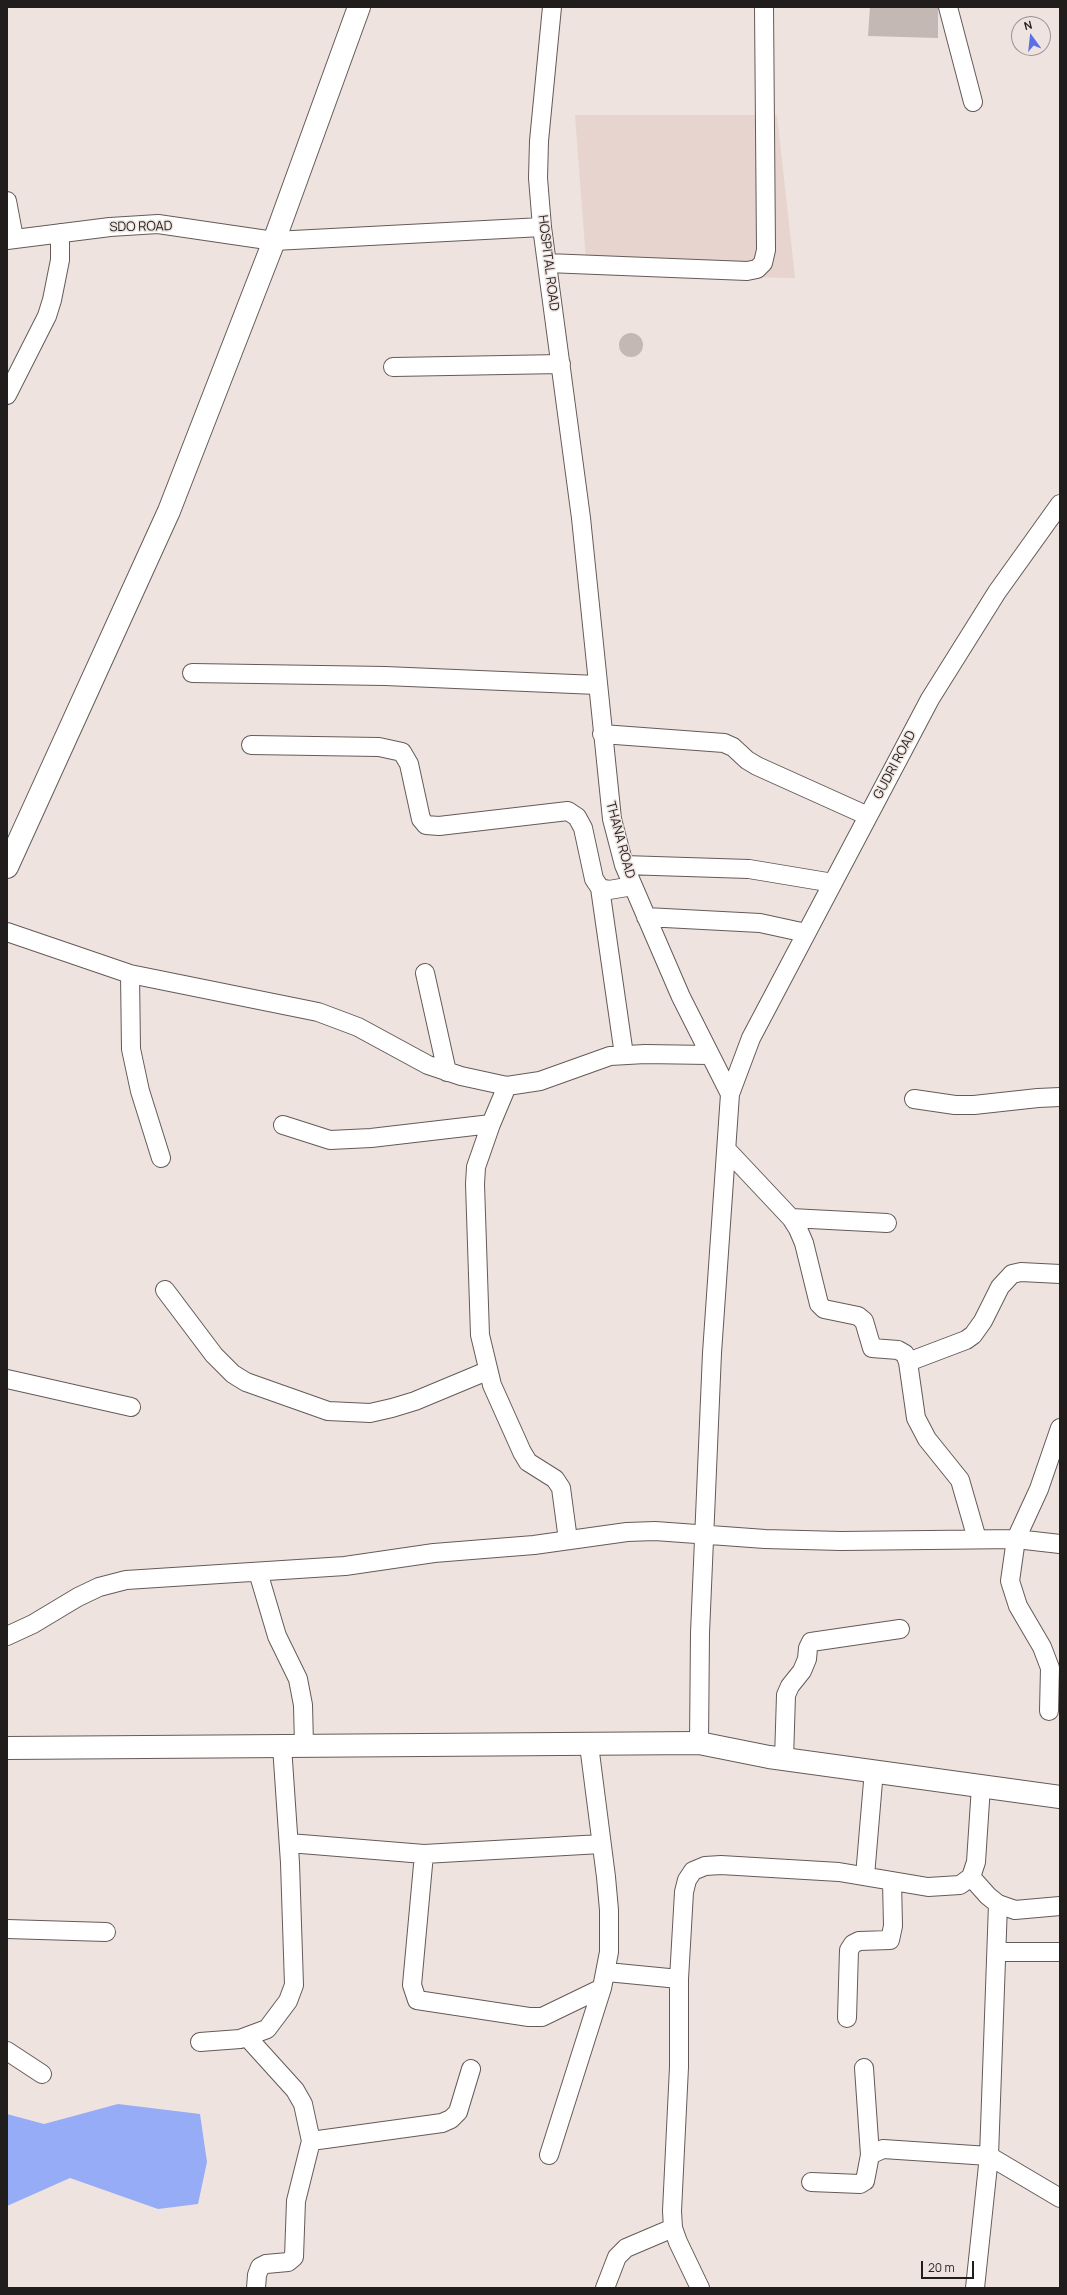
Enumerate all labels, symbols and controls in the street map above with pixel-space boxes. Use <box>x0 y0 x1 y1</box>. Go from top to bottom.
north arrow <box>1011 16 1051 56</box>
text: N <box>1022 17 1034 33</box>
street label: HOSPITAL ROAD <box>534 214 562 312</box>
street label: SDO ROAD <box>109 219 173 235</box>
street label: GUDRI ROAD <box>870 728 920 802</box>
street label: THANA ROAD <box>602 800 638 880</box>
scale bar <box>923 2253 976 2279</box>
text: 20 m <box>928 2259 955 2276</box>

